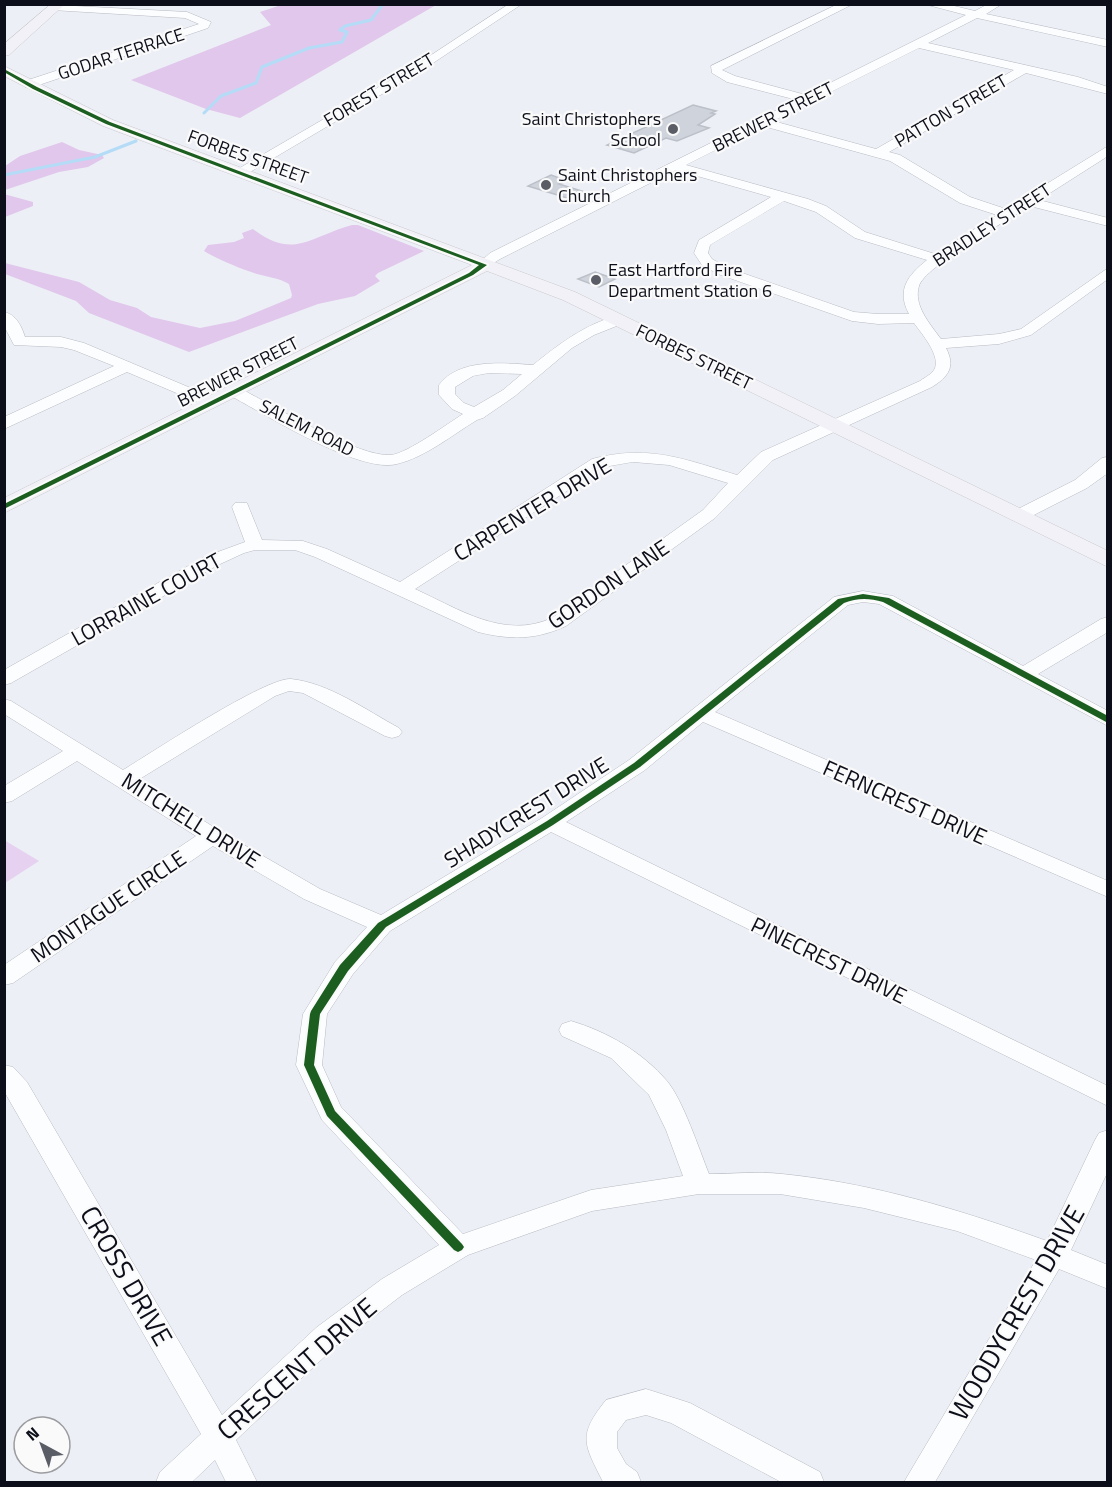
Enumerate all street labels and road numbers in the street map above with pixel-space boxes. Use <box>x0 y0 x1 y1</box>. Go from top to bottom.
street label: GODAR TERRACE <box>54 20 188 87</box>
street label: FOREST STREET <box>318 46 440 133</box>
street label: PATTON STREET <box>889 67 1013 154</box>
street label: BREWER STREET <box>707 74 839 159</box>
street label: FORBES STREET <box>184 122 313 191</box>
street label: BRADLEY STREET <box>927 176 1057 273</box>
street label: FORBES STREET <box>631 317 758 397</box>
street label: BREWER STREET <box>172 329 304 414</box>
street label: SALEM ROAD <box>255 392 359 463</box>
street label: CARPENTER DRIVE <box>447 448 617 570</box>
street label: GORDON LANE <box>540 531 676 637</box>
street label: LORRAINE COURT <box>65 543 228 654</box>
street label: SHADYCREST DRIVE <box>437 748 615 876</box>
street label: FERNCREST DRIVE <box>818 751 992 853</box>
street label: MITCHELL DRIVE <box>115 764 267 876</box>
street label: MONTAGUE CIRCLE <box>23 841 193 971</box>
street label: PINECREST DRIVE <box>745 908 913 1012</box>
street label: WOODYCREST DRIVE <box>937 1197 1094 1427</box>
street label: CROSS DRIVE <box>71 1198 184 1353</box>
street label: CRESCENT DRIVE <box>207 1287 385 1449</box>

